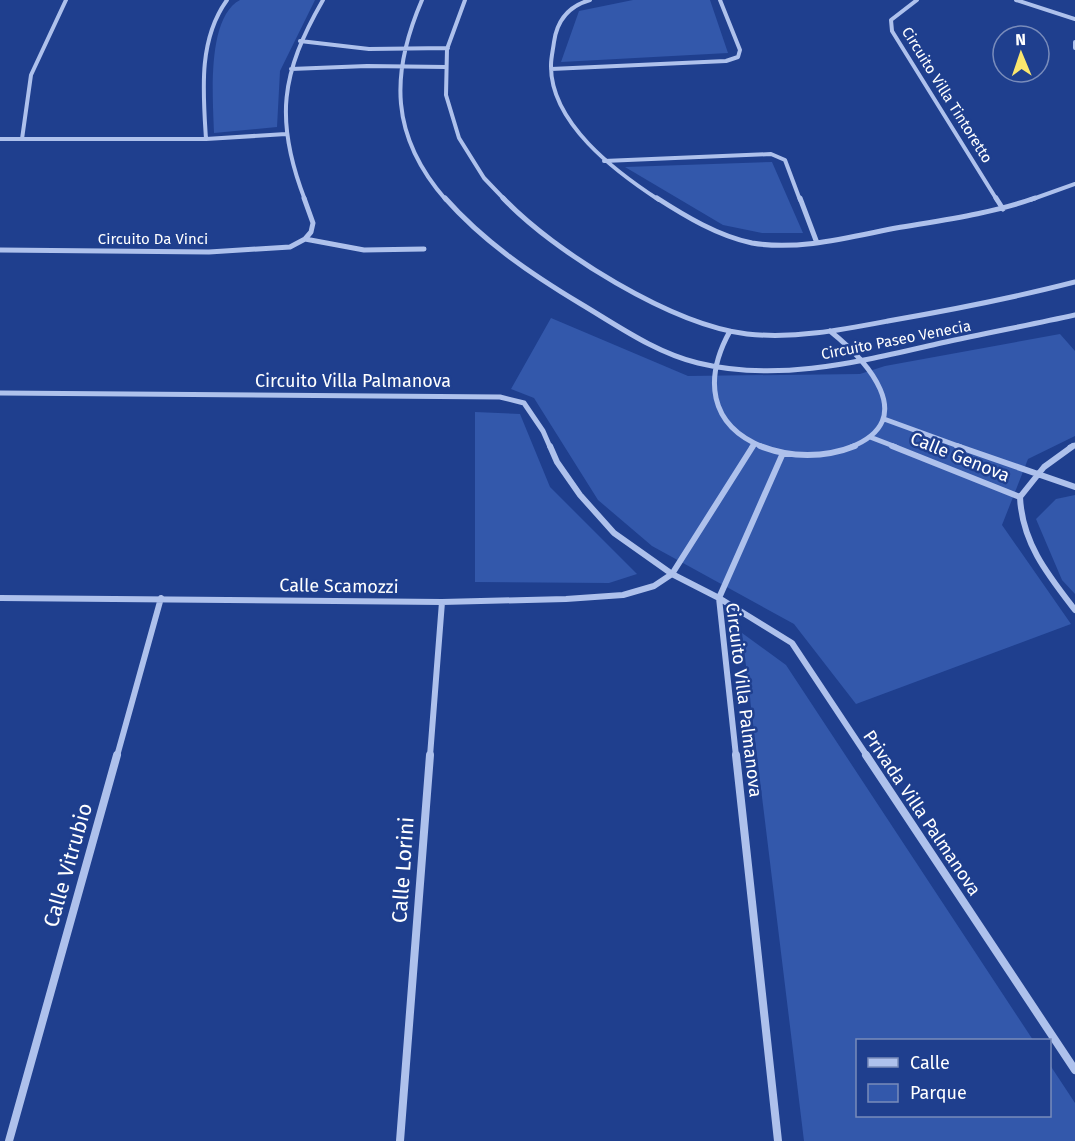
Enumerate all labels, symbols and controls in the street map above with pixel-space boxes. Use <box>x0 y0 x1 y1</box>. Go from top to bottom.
street label: Circuito Villa Tintoretto <box>898 24 996 166</box>
north arrow <box>991 24 1051 84</box>
text: N <box>1015 30 1026 49</box>
street label: Circuito Da Vinci <box>98 230 208 248</box>
street label: Circuito Paseo Venecia <box>820 317 972 363</box>
street label: Circuito Villa Palmanova <box>255 370 451 392</box>
street label: Calle Genova <box>907 427 1013 487</box>
street label: Calle Scamozzi <box>279 574 399 598</box>
street label: Circuito Villa Palmanova <box>721 601 767 799</box>
street label: Privada Villa Palmanova <box>858 726 986 900</box>
street label: Calle Vitrubio <box>38 800 98 930</box>
street label: Calle Lorini <box>386 816 420 924</box>
legend <box>856 1039 1051 1117</box>
text: Calle <box>910 1052 950 1074</box>
text: Parque <box>910 1082 967 1104</box>

